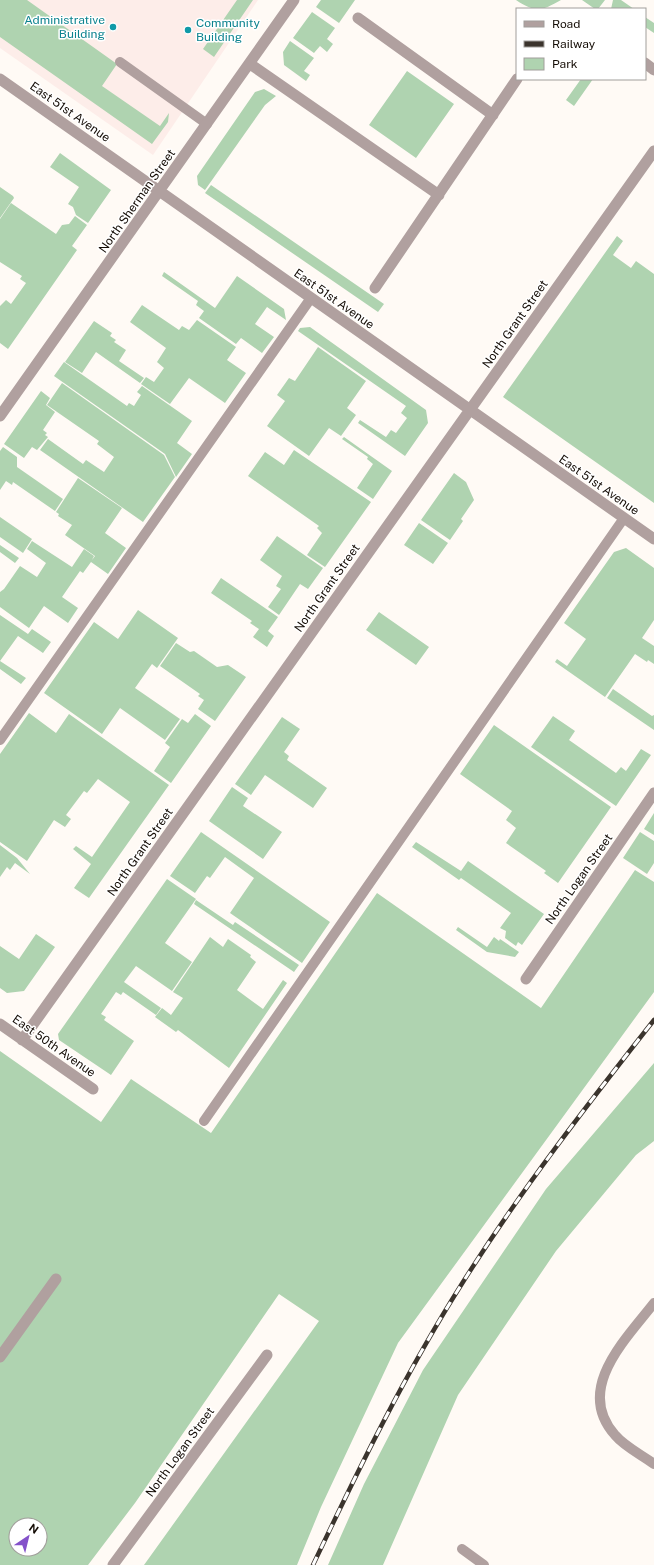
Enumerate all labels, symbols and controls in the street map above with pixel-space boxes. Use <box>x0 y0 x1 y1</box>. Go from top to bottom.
legend <box>516 8 646 80</box>
place label: Administrative Building <box>24 13 105 41</box>
place label: Community Building <box>196 16 260 44</box>
text: Road <box>552 17 580 31</box>
marker: Administrative Building <box>108 22 118 32</box>
marker: Community Building <box>183 25 193 35</box>
text: Railway <box>552 37 596 51</box>
text: Park <box>552 57 578 71</box>
street label: East 51st Avenue <box>27 79 113 145</box>
street label: North Sherman Street <box>96 146 178 255</box>
street label: East 51st Avenue <box>291 266 377 332</box>
street label: North Grant Street <box>479 277 551 371</box>
street label: East 51st Avenue <box>556 452 642 518</box>
street label: North Grant Street <box>291 541 363 635</box>
street label: North Grant Street <box>104 805 176 899</box>
street label: North Logan Street <box>543 831 616 927</box>
street label: East 50th Avenue <box>10 1012 98 1080</box>
street label: North Logan Street <box>143 1404 217 1499</box>
north arrow <box>8 1517 48 1557</box>
text: N <box>27 1521 41 1536</box>

